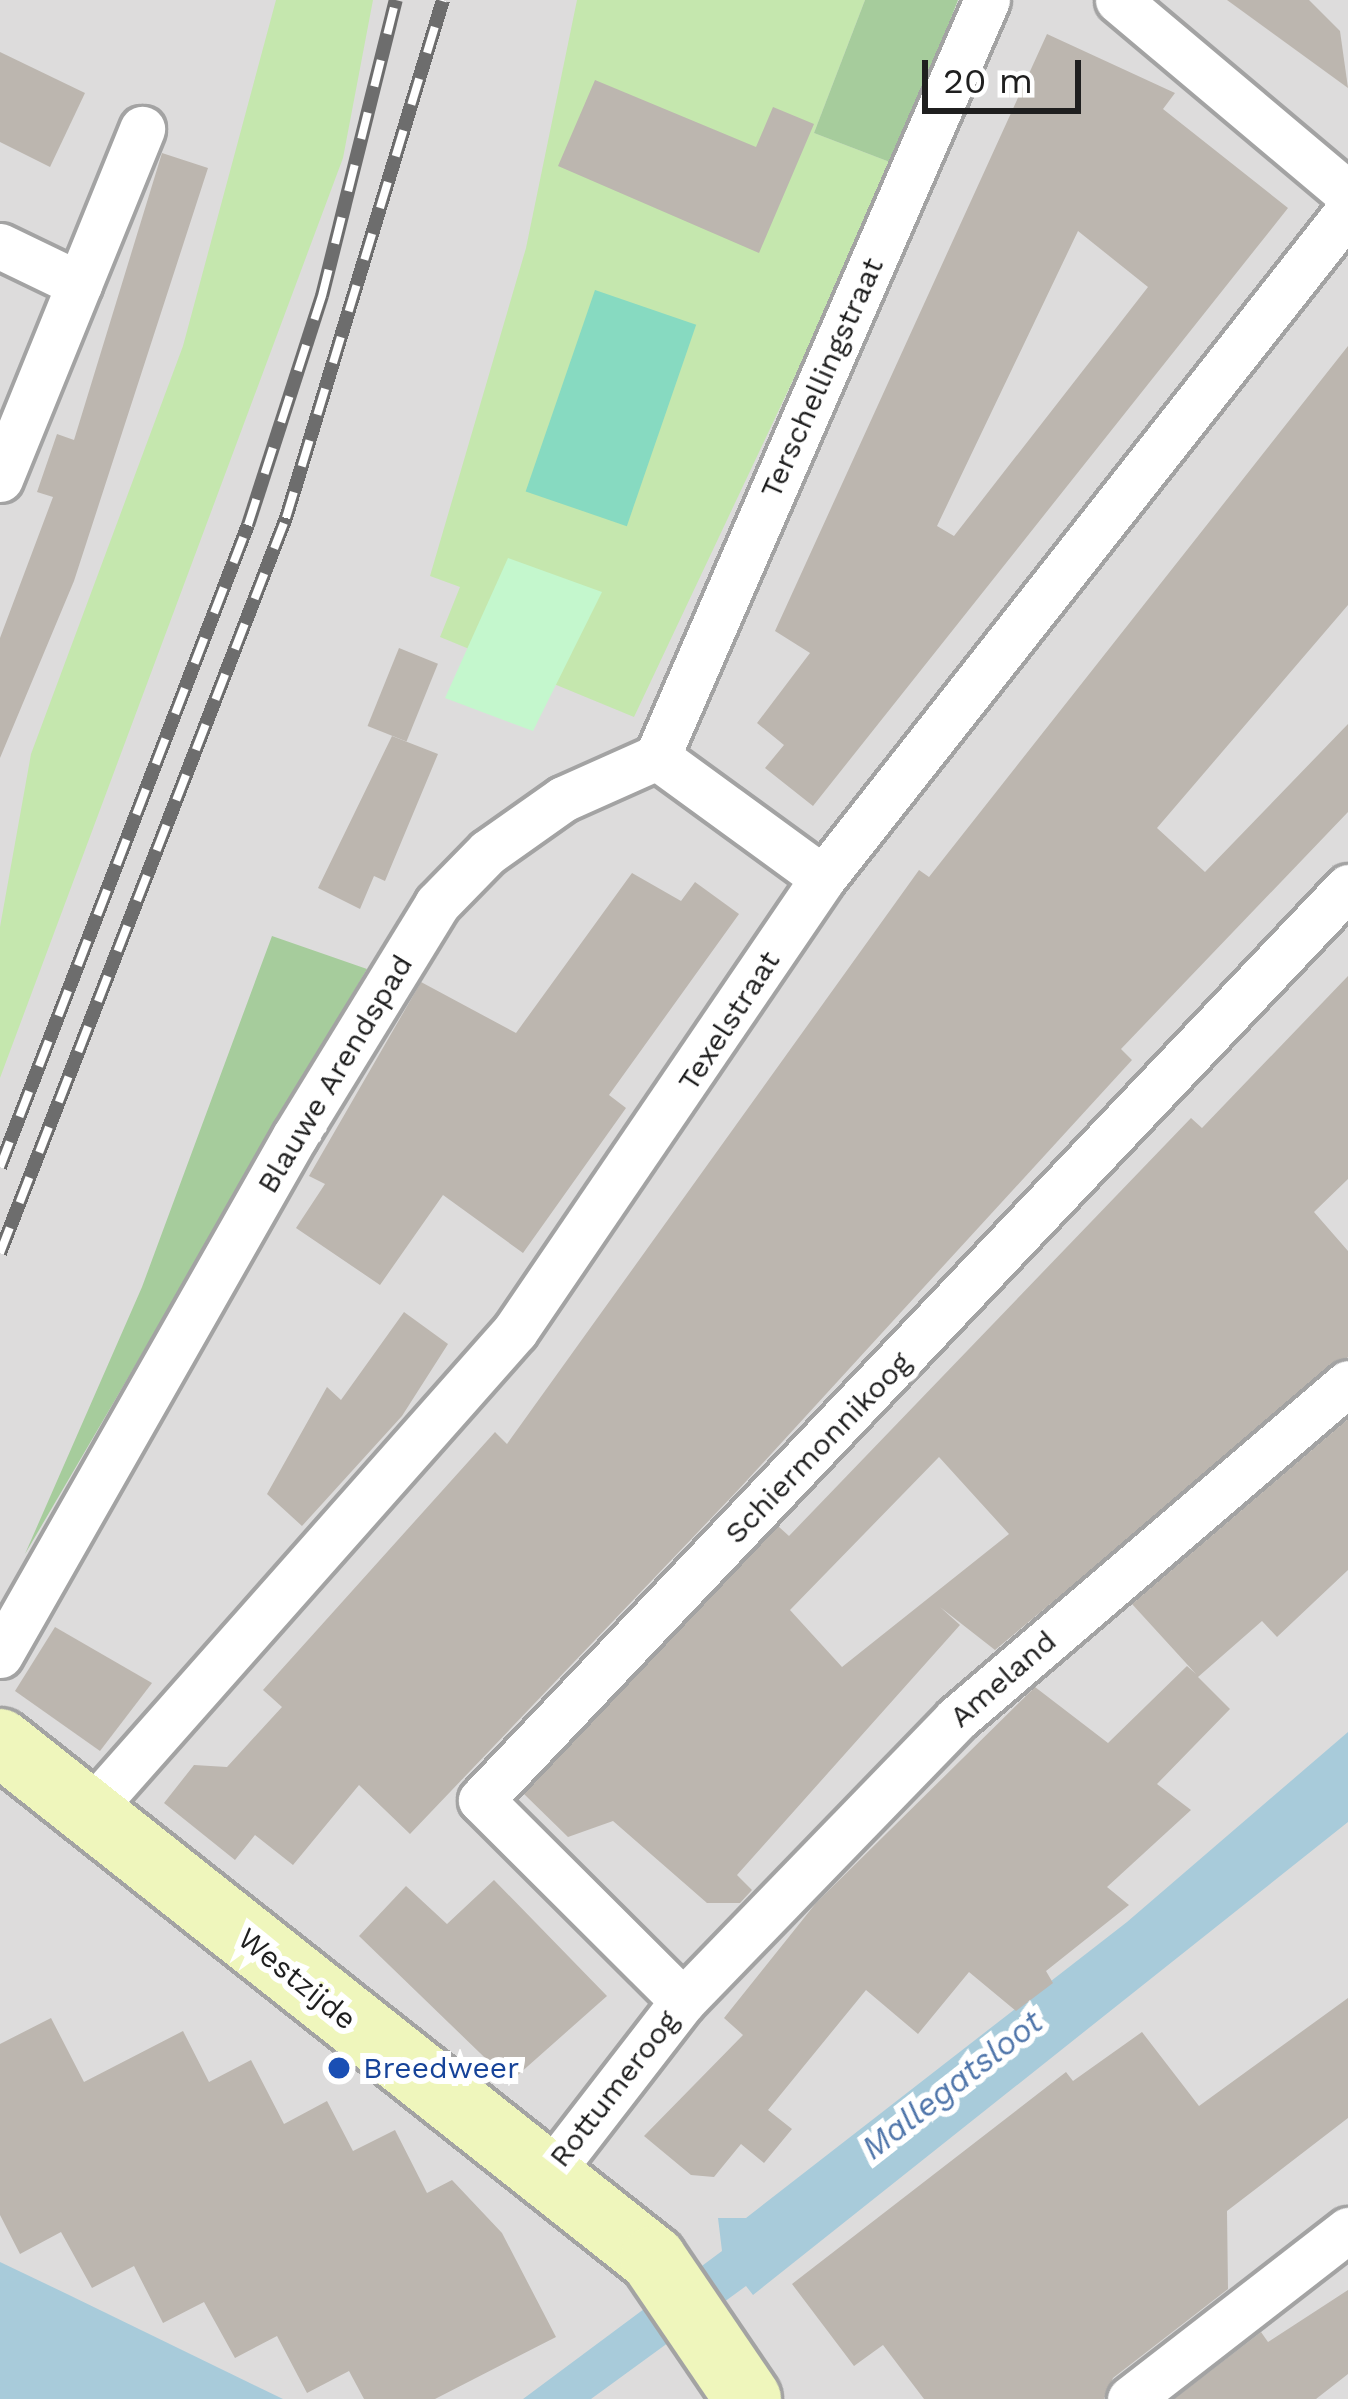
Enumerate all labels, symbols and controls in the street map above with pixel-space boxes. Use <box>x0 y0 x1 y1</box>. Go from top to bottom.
scale bar <box>928 36 1087 110</box>
text: 20 m <box>943 60 1033 102</box>
street label: Terschellingstraat <box>753 252 891 504</box>
street label: Texelstraat <box>670 944 788 1098</box>
street label: Blauwe Arendspad <box>249 948 421 1200</box>
street label: Schiermonnikoog <box>717 1345 919 1551</box>
street label: Ameland <box>942 1623 1064 1735</box>
street label: Westzijde <box>231 1920 363 2038</box>
water label: Mallegatsloot <box>854 2002 1050 2168</box>
street label: Rottumeroog <box>542 2004 686 2174</box>
place label: Breedweer <box>363 2050 519 2086</box>
marker: Breedweer <box>326 2055 352 2081</box>

